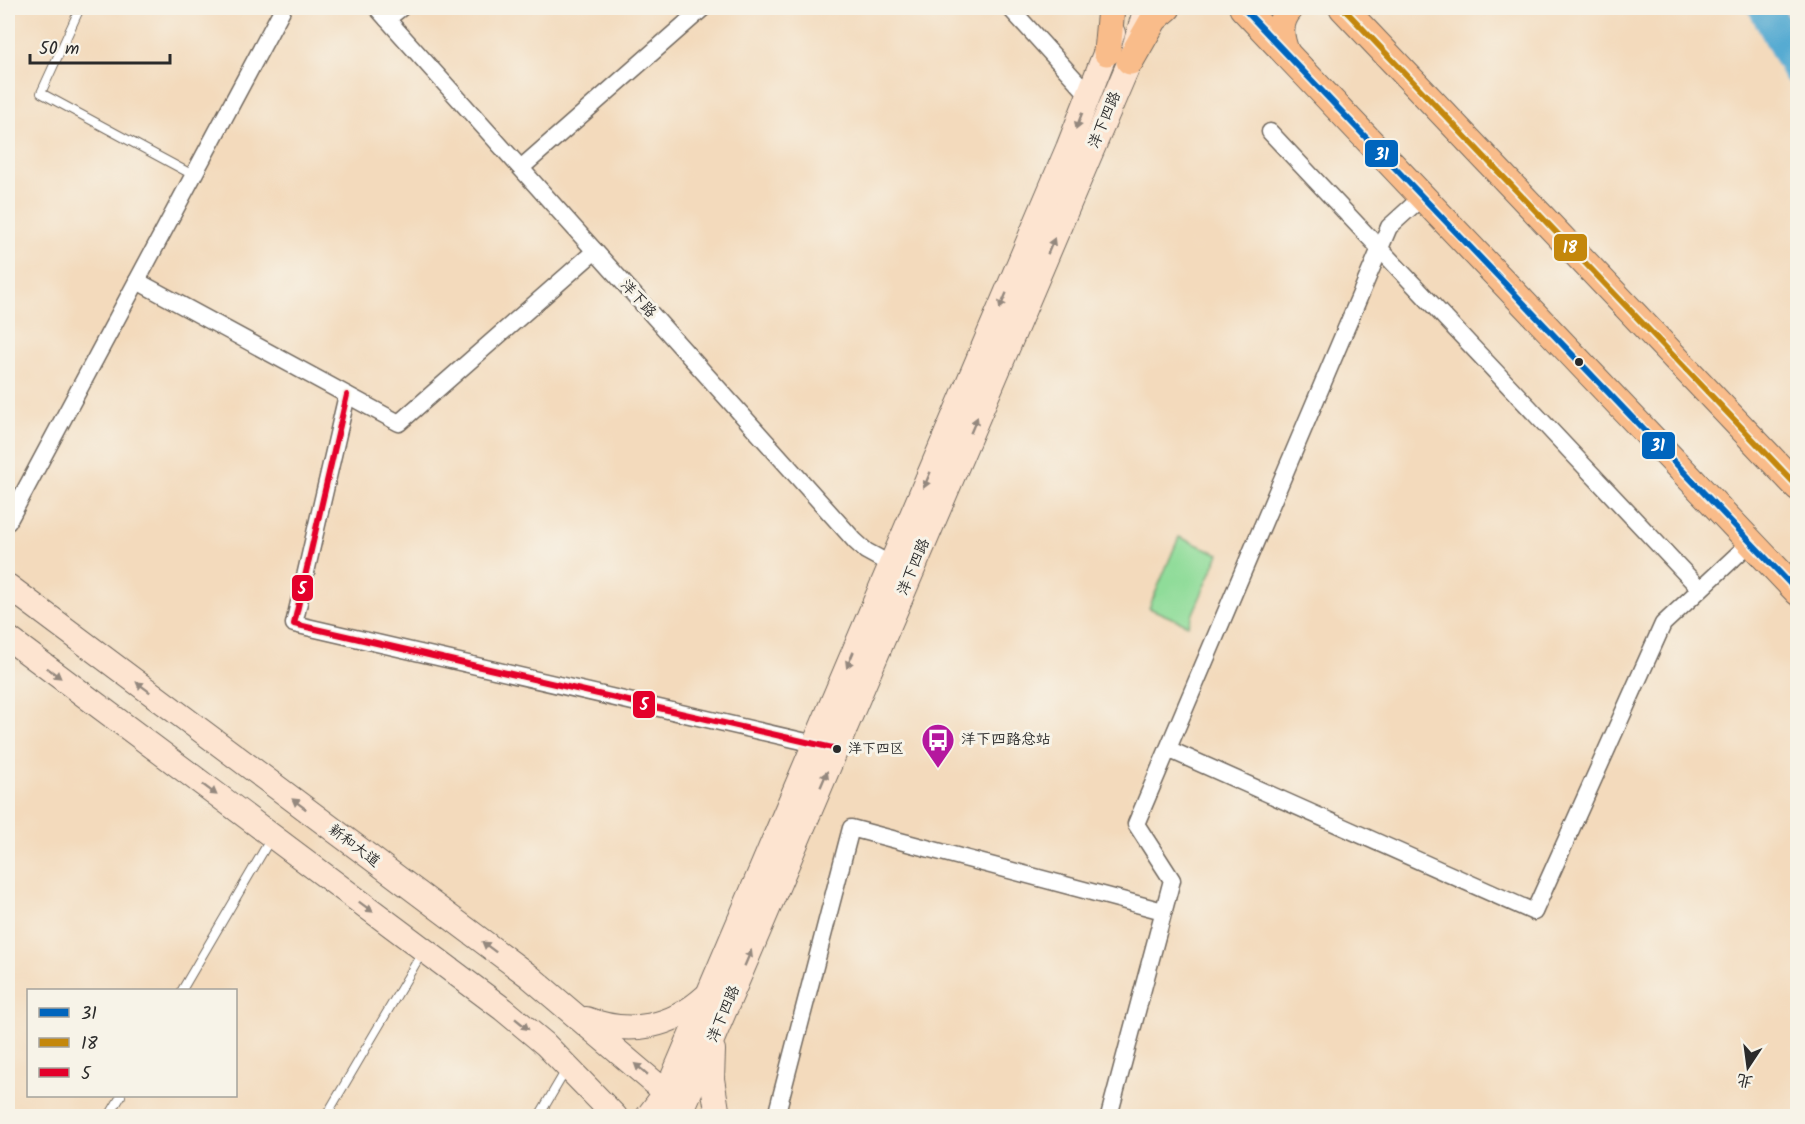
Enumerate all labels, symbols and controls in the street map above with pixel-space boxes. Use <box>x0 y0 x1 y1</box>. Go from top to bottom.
scale bar <box>30 27 170 65</box>
text: 50 m <box>39 35 79 64</box>
street label: 洋下四路 <box>1082 88 1128 152</box>
one-way arrow <box>1074 113 1084 131</box>
line badge: 31 <box>1364 139 1399 168</box>
text: 31 <box>1374 143 1389 168</box>
line badge: 18 <box>1553 233 1588 262</box>
text: 18 <box>1563 236 1578 261</box>
one-way arrow <box>1047 237 1056 255</box>
street label: 洋下路 <box>614 274 662 324</box>
one-way arrow <box>998 292 1007 310</box>
unlabelled marker <box>1573 356 1585 368</box>
one-way arrow <box>969 416 979 434</box>
line badge: 31 <box>1641 431 1676 460</box>
text: 31 <box>1650 434 1665 459</box>
one-way arrow <box>922 472 932 490</box>
street label: 洋下四路 <box>891 535 937 599</box>
line badge: 5 <box>291 574 314 602</box>
text: 5 <box>297 577 308 602</box>
one-way arrow <box>846 651 855 668</box>
one-way arrow <box>47 666 62 678</box>
one-way arrow <box>135 681 151 694</box>
line badge: 5 <box>632 690 656 719</box>
text: 5 <box>639 693 650 718</box>
bus stop icon: 洋下四路总站 <box>920 722 956 769</box>
place label: 洋下四路总站 <box>961 728 1051 752</box>
place label: 洋下四区 <box>848 738 904 760</box>
marker: 洋下四区 <box>831 743 843 755</box>
one-way arrow <box>819 769 829 787</box>
one-way arrow <box>203 783 218 795</box>
one-way arrow <box>291 798 307 811</box>
street label: 新和大道 <box>323 818 385 874</box>
one-way arrow <box>358 901 374 913</box>
one-way arrow <box>481 941 496 953</box>
one-way arrow <box>743 949 753 967</box>
street label: 洋下四路 <box>701 982 747 1046</box>
legend <box>27 989 237 1097</box>
text: 31 <box>81 1000 97 1029</box>
one-way arrow <box>514 1018 530 1031</box>
text: 18 <box>81 1030 98 1059</box>
north arrow <box>1718 1037 1778 1097</box>
text: 5 <box>81 1060 92 1089</box>
one-way arrow <box>633 1062 649 1075</box>
text: 北 <box>1734 1066 1756 1094</box>

